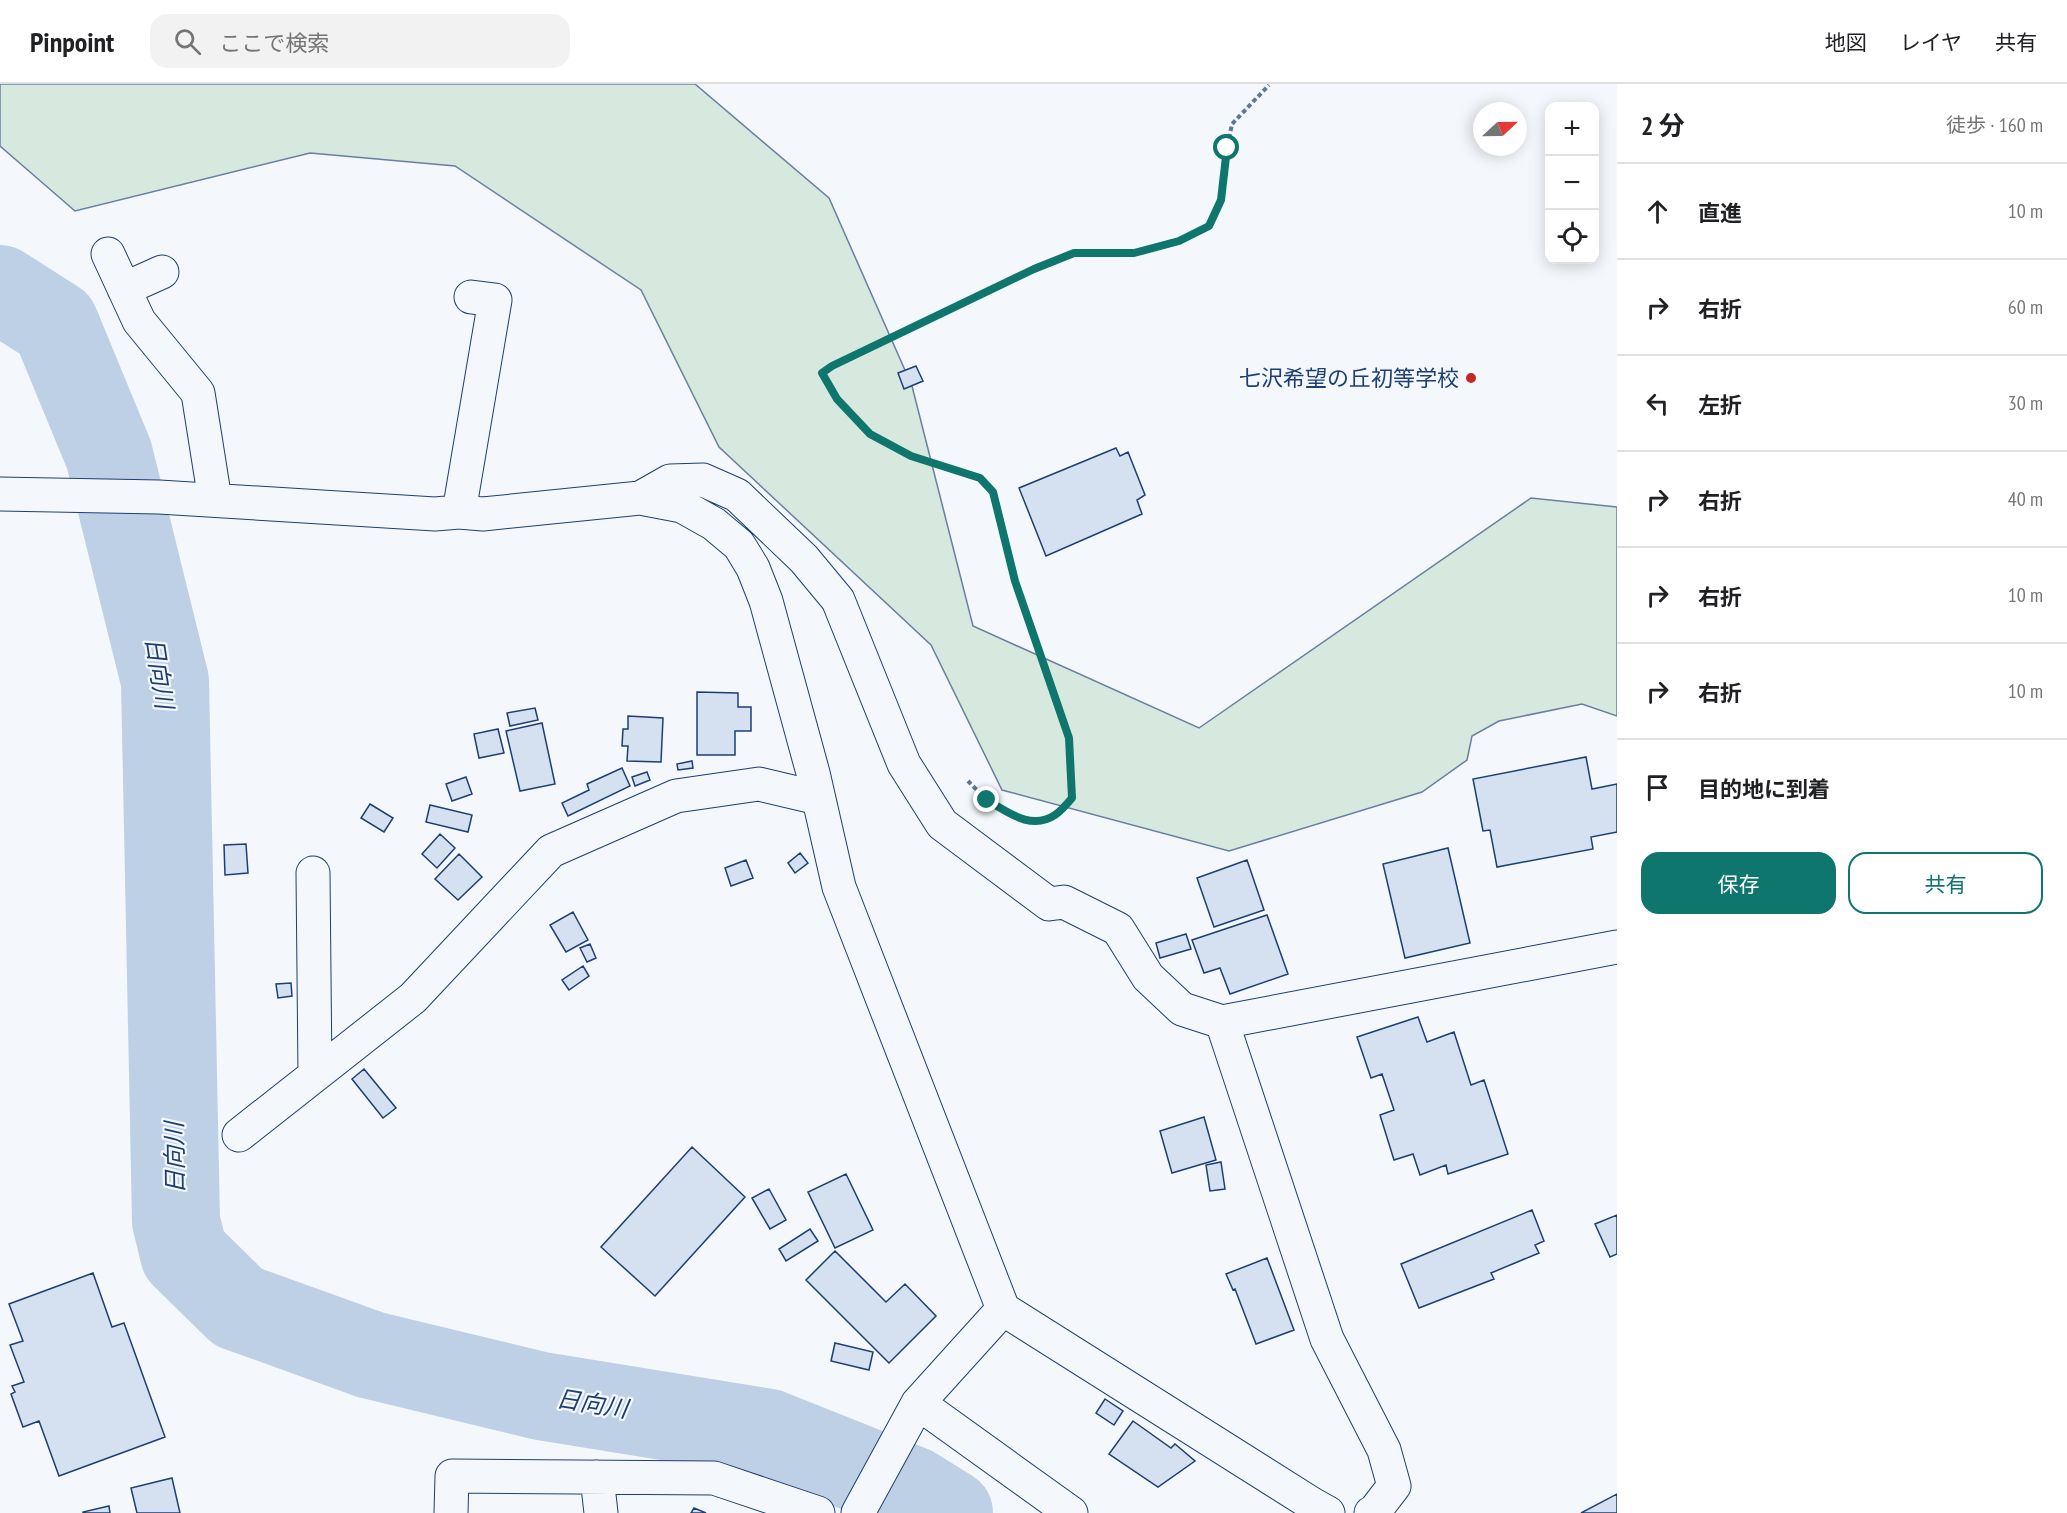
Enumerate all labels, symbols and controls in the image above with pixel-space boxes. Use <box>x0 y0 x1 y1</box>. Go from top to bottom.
search box <box>150 14 570 68</box>
text: Pinpoint <box>30 23 114 60</box>
icon: search <box>171 25 204 58</box>
text: ここで検索 <box>219 29 329 57</box>
text: 地図 <box>1825 29 1867 56</box>
text: レイヤ <box>1900 29 1962 56</box>
text: 共有 <box>1995 29 2037 56</box>
north arrow <box>1473 102 1527 156</box>
map controls <box>1545 102 1599 264</box>
button: + <box>1545 102 1599 156</box>
text: 2 分 <box>1641 109 1685 142</box>
text: 徒歩 · 160 m <box>1946 112 2043 138</box>
route start <box>1213 134 1239 160</box>
button: − <box>1545 156 1599 210</box>
icon: ahead <box>1641 195 1674 228</box>
text: 10 m <box>2008 198 2043 224</box>
text: 直進 <box>1698 199 1742 227</box>
button: locate <box>1545 210 1599 264</box>
icon: right <box>1641 291 1674 324</box>
text: 60 m <box>2008 294 2043 320</box>
text: 右折 <box>1698 295 1742 323</box>
place label: 七沢希望の丘初等学校 <box>1239 364 1459 392</box>
marker: 七沢希望の丘初等学校 <box>1464 371 1478 385</box>
icon: left <box>1641 387 1674 420</box>
text: 30 m <box>2008 390 2043 416</box>
text: 左折 <box>1698 391 1742 419</box>
icon: right <box>1641 483 1674 516</box>
text: 40 m <box>2008 486 2043 512</box>
text: 右折 <box>1698 487 1742 515</box>
icon: right <box>1641 579 1674 612</box>
text: 10 m <box>2008 582 2043 608</box>
text: 右折 <box>1698 583 1742 611</box>
water label: 日向川 <box>139 635 181 714</box>
icon: right <box>1641 675 1674 708</box>
text: 10 m <box>2008 678 2043 704</box>
text: 右折 <box>1698 679 1742 707</box>
icon: arrive <box>1641 771 1674 804</box>
text: 目的地に到着 <box>1698 775 1830 803</box>
route end <box>973 786 999 812</box>
button: 保存 <box>1641 852 1836 914</box>
button: 共有 <box>1848 852 2043 914</box>
water label: 日向川 <box>158 1119 191 1194</box>
water label: 日向川 <box>554 1383 633 1425</box>

